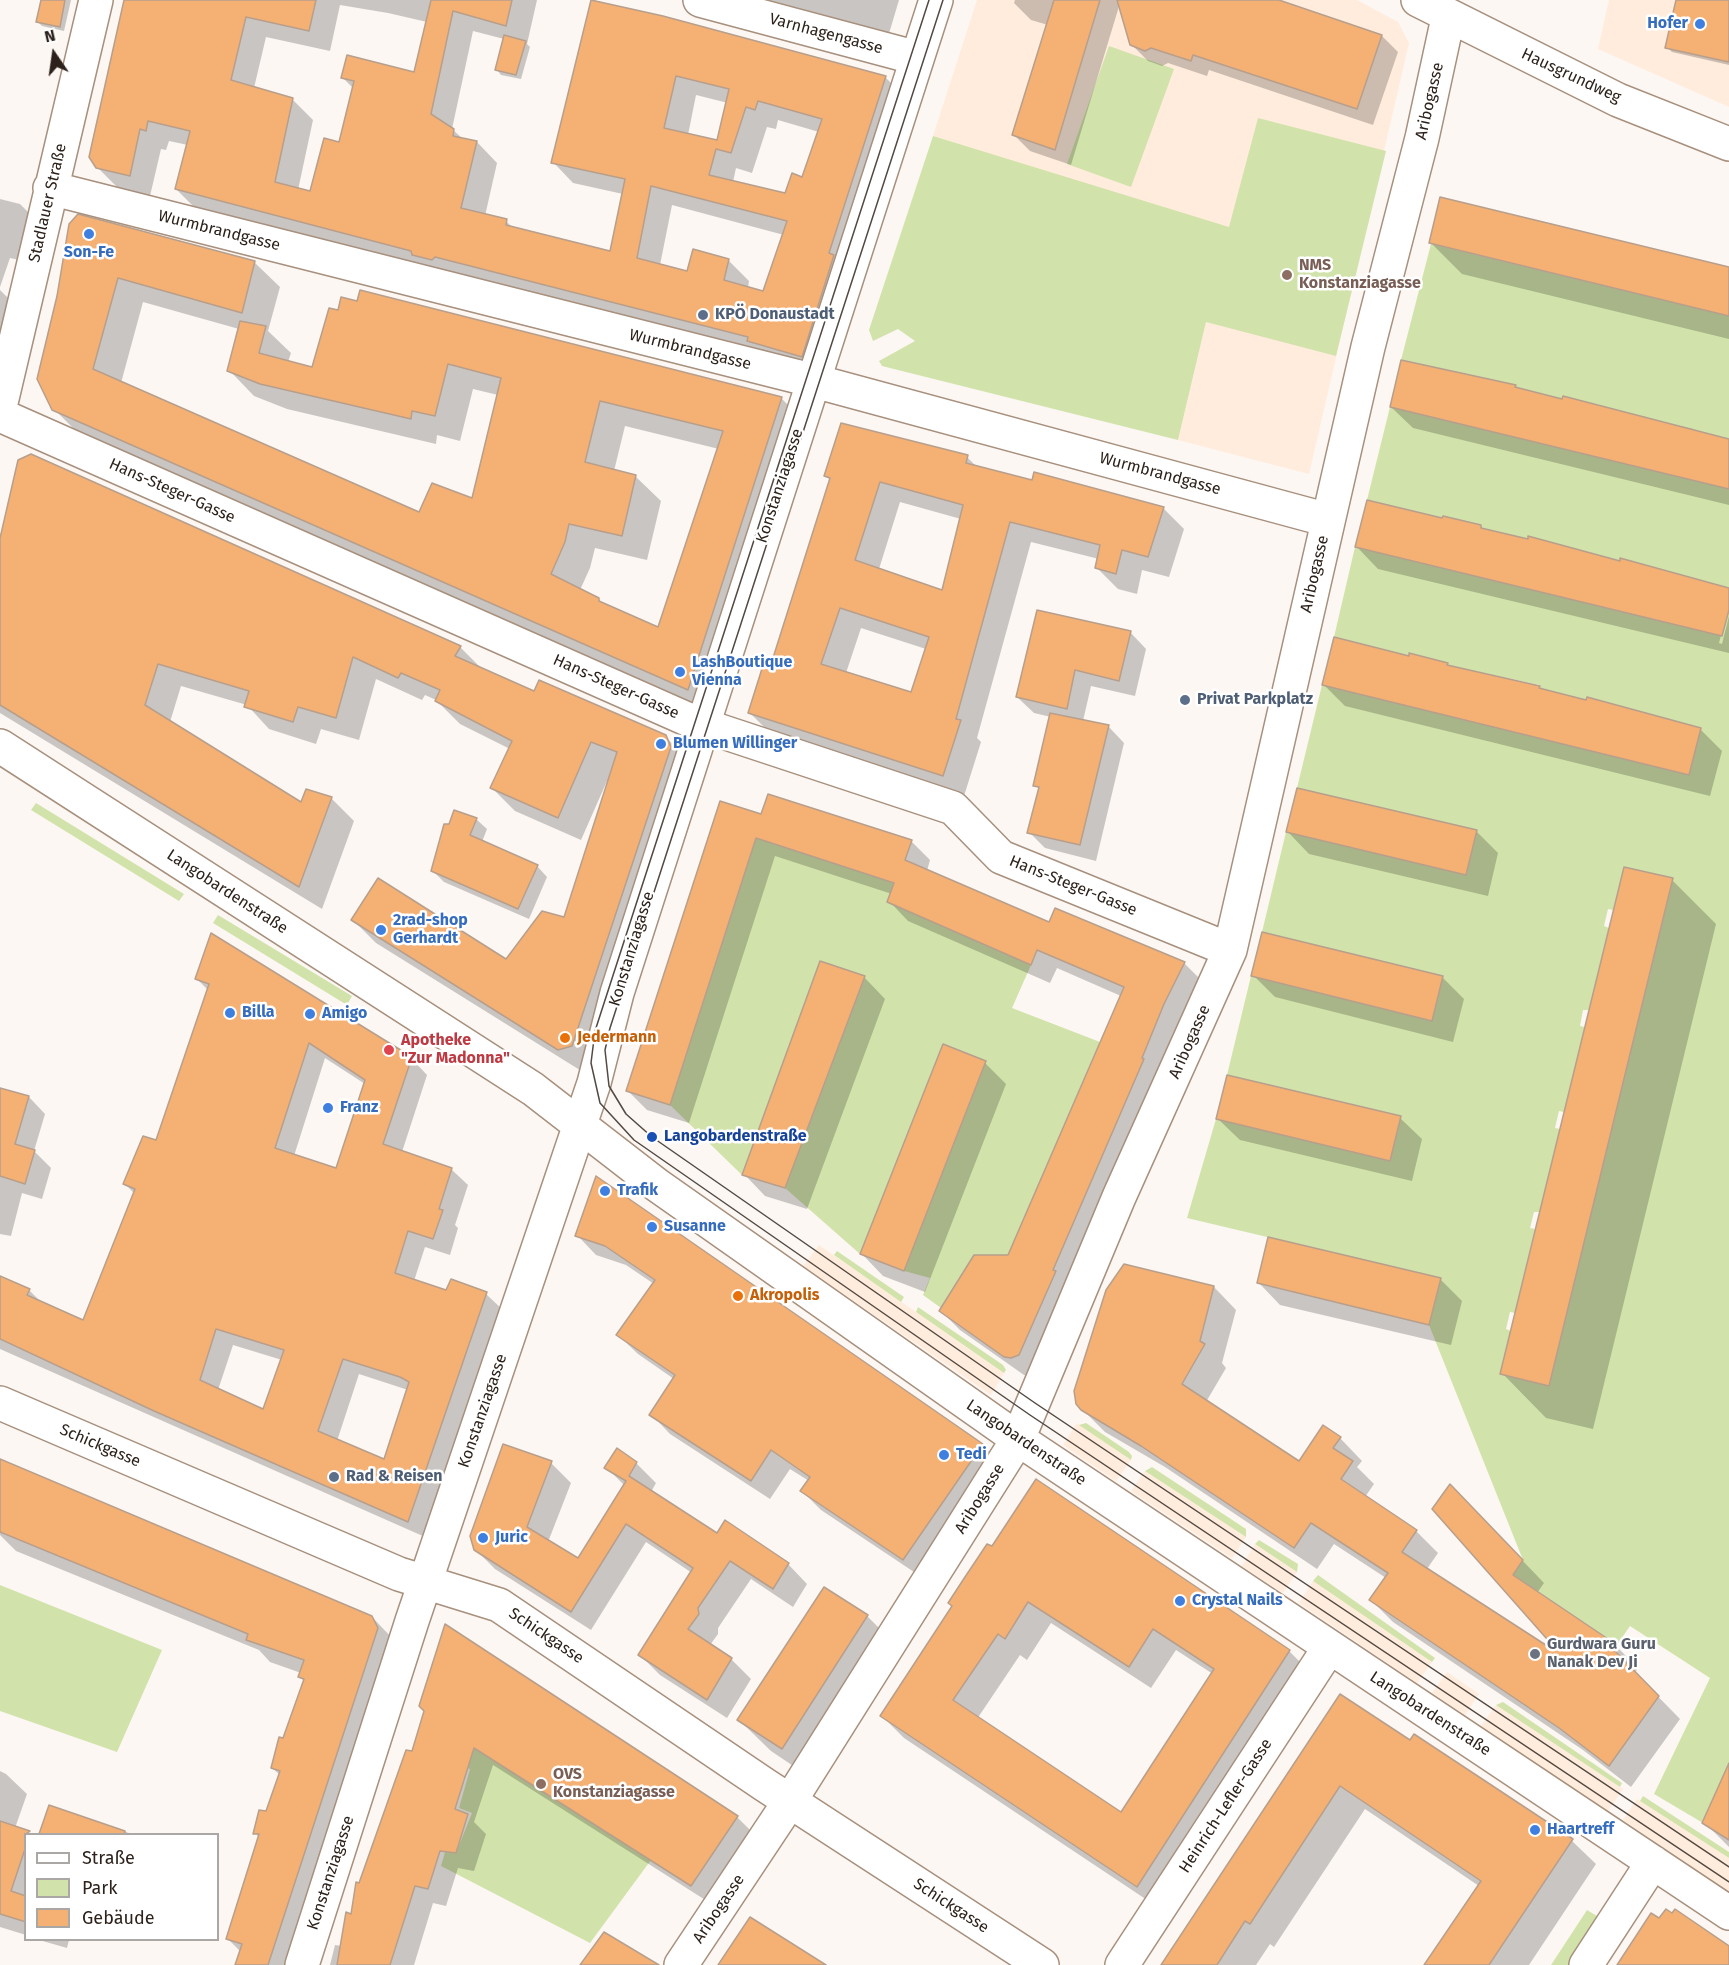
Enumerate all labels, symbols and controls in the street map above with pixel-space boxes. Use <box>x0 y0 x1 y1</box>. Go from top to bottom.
street label: Varnhagengasse <box>767 10 885 58</box>
place label: Hofer <box>1647 14 1688 34</box>
marker: Hofer <box>1693 17 1707 31</box>
north arrow <box>24 24 84 84</box>
text: N <box>43 26 57 46</box>
street label: Hausgrundweg <box>1518 45 1624 107</box>
street label: Aribogasse <box>1412 60 1448 142</box>
street label: Stadlauer Straße <box>25 142 71 264</box>
street label: Wurmbrandgasse <box>156 207 282 255</box>
marker: Son-Fe <box>82 227 96 241</box>
place label: Son-Fe <box>64 243 114 263</box>
place label: NMS Konstanziagasse <box>1299 256 1421 294</box>
marker: NMS Konstanziagasse <box>1280 268 1294 282</box>
place label: KPÖ Donaustadt <box>715 305 835 325</box>
marker: KPÖ Donaustadt <box>696 308 710 322</box>
street label: Wurmbrandgasse <box>627 326 753 374</box>
street label: Konstanziagasse <box>752 426 808 546</box>
street label: Wurmbrandgasse <box>1097 449 1223 499</box>
street label: Hans-Steger-Gasse <box>106 455 238 527</box>
street label: Aribogasse <box>1297 533 1333 615</box>
street label: Hans-Steger-Gasse <box>550 651 682 723</box>
place label: LashBoutique Vienna <box>692 653 792 691</box>
marker: LashBoutique Vienna <box>673 665 687 679</box>
place label: Privat Parkplatz <box>1197 690 1313 710</box>
marker: Privat Parkplatz <box>1178 693 1192 707</box>
place label: Blumen Willinger <box>673 734 797 754</box>
marker: Blumen Willinger <box>654 737 668 751</box>
street label: Langobardenstraße <box>163 846 291 938</box>
street label: Hans-Steger-Gasse <box>1006 852 1140 920</box>
street label: Konstanziagasse <box>605 889 659 1009</box>
place label: 2rad-shop Gerhardt <box>393 911 468 949</box>
marker: 2rad-shop Gerhardt <box>374 923 388 937</box>
street label: Aribogasse <box>1165 1002 1215 1082</box>
place label: Billa <box>242 1003 275 1023</box>
place label: Amigo <box>322 1004 367 1024</box>
marker: Billa <box>223 1006 237 1020</box>
marker: Amigo <box>303 1007 317 1021</box>
place label: Jedermann <box>577 1028 657 1048</box>
place label: Apotheke "Zur Madonna" <box>401 1031 510 1069</box>
marker: Jedermann <box>558 1031 572 1045</box>
marker: Apotheke "Zur Madonna" <box>382 1043 396 1057</box>
place label: Franz <box>340 1098 378 1118</box>
marker: Franz <box>321 1101 335 1115</box>
place label: Langobardenstraße <box>664 1127 807 1147</box>
marker: Langobardenstraße <box>645 1130 659 1144</box>
place label: Trafik <box>617 1181 658 1201</box>
marker: Trafik <box>598 1184 612 1198</box>
place label: Susanne <box>664 1217 726 1237</box>
marker: Susanne <box>645 1220 659 1234</box>
place label: Akropolis <box>750 1286 819 1306</box>
marker: Akropolis <box>731 1289 745 1303</box>
street label: Konstanziagasse <box>455 1351 511 1471</box>
street label: Langobardenstraße <box>962 1396 1090 1490</box>
street label: Schickgasse <box>57 1420 143 1472</box>
place label: Tedi <box>956 1445 987 1465</box>
marker: Tedi <box>937 1448 951 1462</box>
street label: Aribogasse <box>951 1461 1009 1537</box>
place label: Rad & Reisen <box>346 1467 443 1487</box>
marker: Rad & Reisen <box>327 1470 341 1484</box>
place label: Juric <box>495 1528 528 1548</box>
marker: Juric <box>476 1531 490 1545</box>
place label: Crystal Nails <box>1192 1591 1283 1611</box>
marker: Crystal Nails <box>1173 1594 1187 1608</box>
street label: Schickgasse <box>505 1604 587 1668</box>
place label: Gurdwara Guru Nanak Dev Ji <box>1547 1635 1656 1673</box>
marker: Gurdwara Guru Nanak Dev Ji <box>1528 1647 1542 1661</box>
street label: Langobardenstraße <box>1366 1668 1494 1760</box>
street label: Heinrich-Lefler-Gasse <box>1175 1735 1277 1877</box>
place label: OVS Konstanziagasse <box>553 1765 675 1803</box>
marker: OVS Konstanziagasse <box>534 1777 548 1791</box>
street label: Konstanziagasse <box>303 1813 359 1933</box>
place label: Haartreff <box>1547 1820 1614 1840</box>
marker: Haartreff <box>1528 1823 1542 1837</box>
legend <box>24 1833 219 1941</box>
text: Straße <box>82 1847 135 1869</box>
street label: Aribogasse <box>689 1871 749 1947</box>
street label: Schickgasse <box>910 1875 992 1937</box>
text: Park <box>82 1877 117 1899</box>
text: Gebäude <box>82 1907 155 1929</box>

